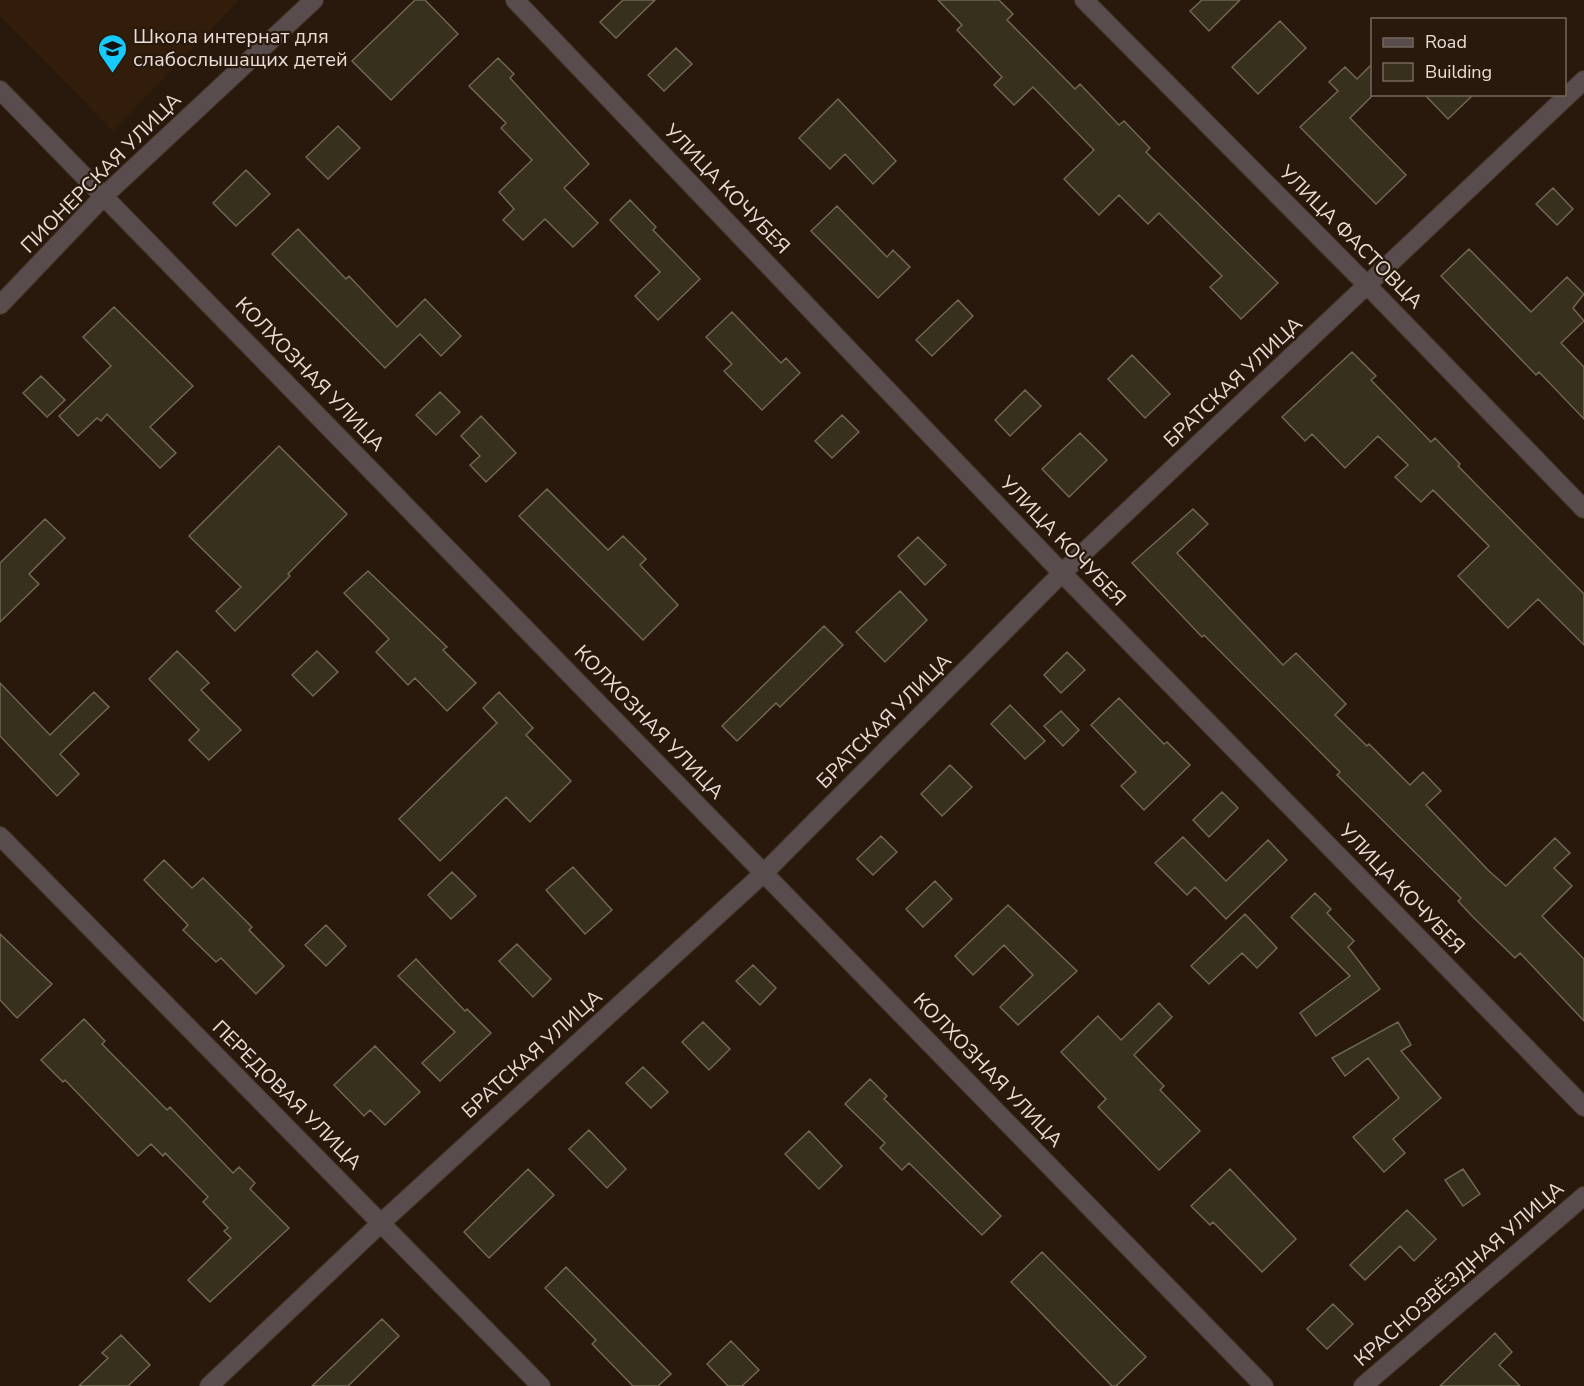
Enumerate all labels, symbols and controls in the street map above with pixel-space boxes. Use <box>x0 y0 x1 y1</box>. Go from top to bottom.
legend <box>1371 18 1566 96</box>
place label: Школа интернат для слабослышащих детей <box>133 23 348 73</box>
text: Road <box>1425 30 1467 54</box>
school or university icon: Школа интернат для слабослышащих детей <box>96 32 128 74</box>
text: Building <box>1425 60 1492 84</box>
street label: ПИОНЕРСКАЯ УЛИЦА <box>15 87 187 259</box>
street label: УЛИЦА КОЧУБЕЯ <box>657 118 796 260</box>
street label: УЛИЦА ФАСТОВЦА <box>1273 159 1429 315</box>
street label: КОЛХОЗНАЯ УЛИЦА <box>229 291 391 457</box>
street label: БРАТСКАЯ УЛИЦА <box>1158 310 1308 453</box>
street label: УЛИЦА КОЧУБЕЯ <box>993 470 1132 612</box>
street label: КОЛХОЗНАЯ УЛИЦА <box>568 639 730 805</box>
street label: БРАТСКАЯ УЛИЦА <box>811 647 958 794</box>
street label: УЛИЦА КОЧУБЕЯ <box>1332 818 1471 960</box>
street label: БРАТСКАЯ УЛИЦА <box>456 983 608 1124</box>
street label: КОЛХОЗНАЯ УЛИЦА <box>907 987 1069 1153</box>
street label: ПЕРЕДОВАЯ УЛИЦА <box>206 1014 368 1176</box>
street label: КРАСНОЗВЁЗДНАЯ УЛИЦА <box>1348 1175 1570 1373</box>

